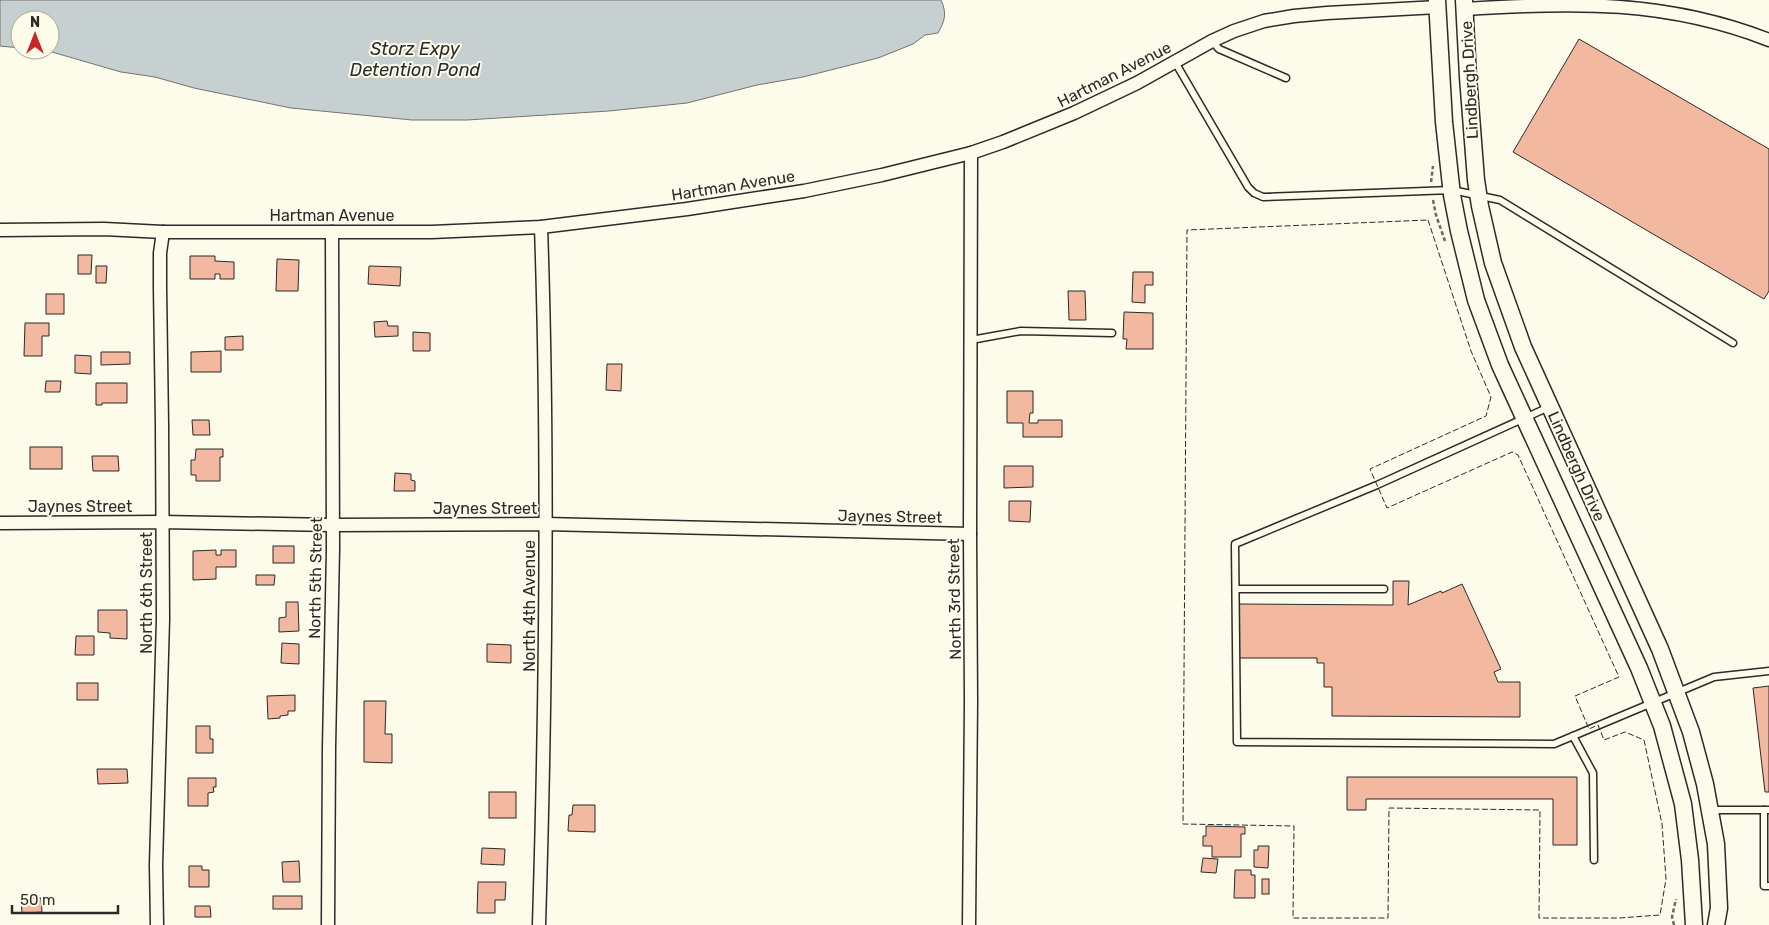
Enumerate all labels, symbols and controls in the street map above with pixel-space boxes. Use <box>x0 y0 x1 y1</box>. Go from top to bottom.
north arrow <box>10 10 60 60</box>
text: N <box>30 14 40 31</box>
street label: Lindbergh Drive <box>1457 20 1482 139</box>
water label: Storz Expy Detention Pond <box>350 38 481 81</box>
street label: Hartman Avenue <box>1054 38 1174 111</box>
street label: Hartman Avenue <box>670 166 796 205</box>
street label: Hartman Avenue <box>270 206 394 225</box>
street label: Lindbergh Drive <box>1544 408 1609 524</box>
street label: Jaynes Street <box>28 497 132 516</box>
street label: Jaynes Street <box>433 499 537 518</box>
street label: Jaynes Street <box>838 506 942 527</box>
street label: North 5th Street <box>305 517 326 639</box>
street label: North 6th Street <box>137 532 156 654</box>
street label: North 3rd Street <box>944 538 965 660</box>
street label: North 4th Avenue <box>520 540 539 672</box>
scale bar <box>12 882 119 914</box>
text: 50 m <box>20 891 55 909</box>

